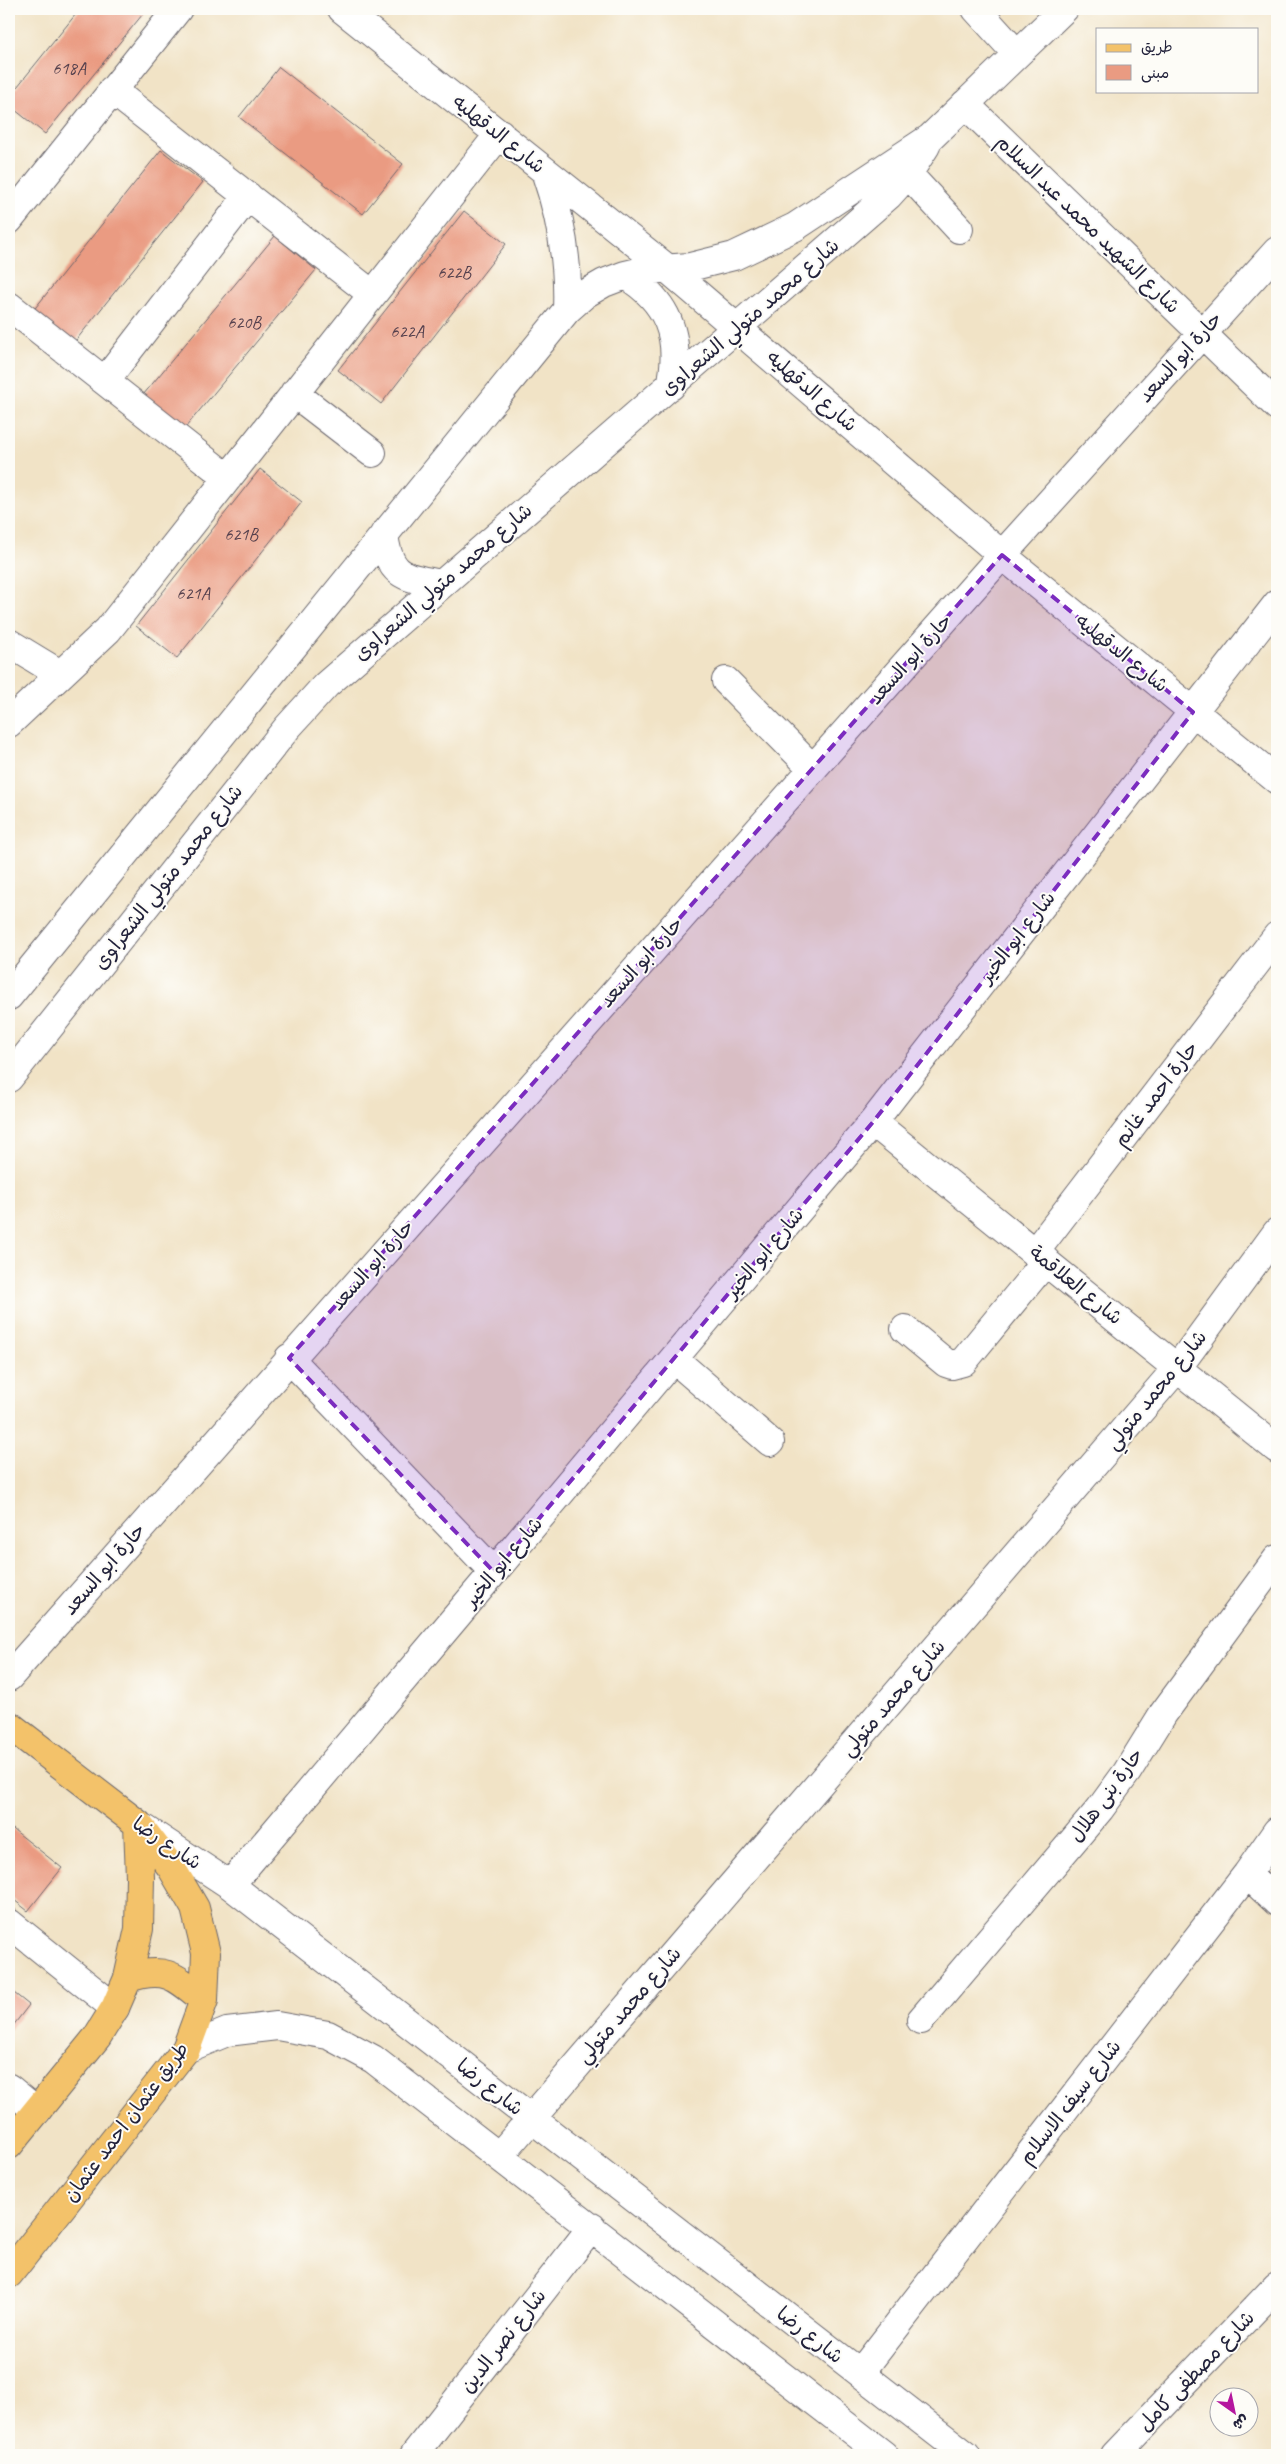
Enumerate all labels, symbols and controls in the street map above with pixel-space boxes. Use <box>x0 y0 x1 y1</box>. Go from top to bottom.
legend <box>1096 28 1258 92</box>
text: طريق <box>1141 38 1173 57</box>
house number: 618A <box>52 57 87 79</box>
text: مبنى <box>1141 64 1169 83</box>
street label: شارع الدقهليه <box>447 89 550 180</box>
street label: شارع الشهيد محمد عبد السلام <box>989 129 1185 320</box>
street label: شارع محمد متولي الشعراوى <box>656 233 848 405</box>
house number: 622B <box>437 261 472 283</box>
street label: حارة ابو السعد <box>1133 306 1227 408</box>
house number: 620B <box>227 311 262 333</box>
house number: 622A <box>390 320 425 342</box>
street label: شارع الدقهليه <box>761 345 863 438</box>
street label: شارع محمد متولي الشعراوى <box>349 498 541 670</box>
house number: 621B <box>224 523 259 545</box>
house number: 621A <box>176 582 211 604</box>
street label: حارة ابو السعد <box>863 608 957 710</box>
street label: شارع الدقهليه <box>1070 608 1173 699</box>
street label: شارع محمد متولي الشعراوى <box>88 779 252 978</box>
street label: شارع ابو الخير <box>972 886 1062 990</box>
street label: حارة ابو السعد <box>594 911 688 1013</box>
street label: حارة احمد غانم <box>1108 1036 1205 1153</box>
street label: شارع ابو الخير <box>718 1203 810 1305</box>
street label: حارة ابو السعد <box>325 1214 419 1316</box>
street label: شارع العلاقمة <box>1024 1240 1128 1331</box>
street label: شارع محمد متولي <box>1100 1325 1216 1458</box>
street label: شارع ابو الخير <box>457 1512 549 1614</box>
street label: حارة ابو السعد <box>57 1518 151 1620</box>
street label: شارع محمد متولي <box>835 1634 955 1765</box>
street label: حارة بنى هلال <box>1063 1743 1149 1847</box>
street label: شارع رضا <box>127 1811 206 1876</box>
street label: شارع محمد متولي <box>571 1941 691 2072</box>
street label: شارع سيف الاسلام <box>1013 2035 1128 2171</box>
street label: طريق عثمان احمد عثمان <box>58 2037 194 2207</box>
street label: شارع رضا <box>451 2053 529 2122</box>
street label: شارع نصر الدين <box>455 2284 552 2399</box>
street label: شارع رضا <box>771 2301 849 2370</box>
street label: شارع مصطفى كامل <box>1133 2306 1259 2436</box>
north arrow <box>1208 2386 1258 2436</box>

